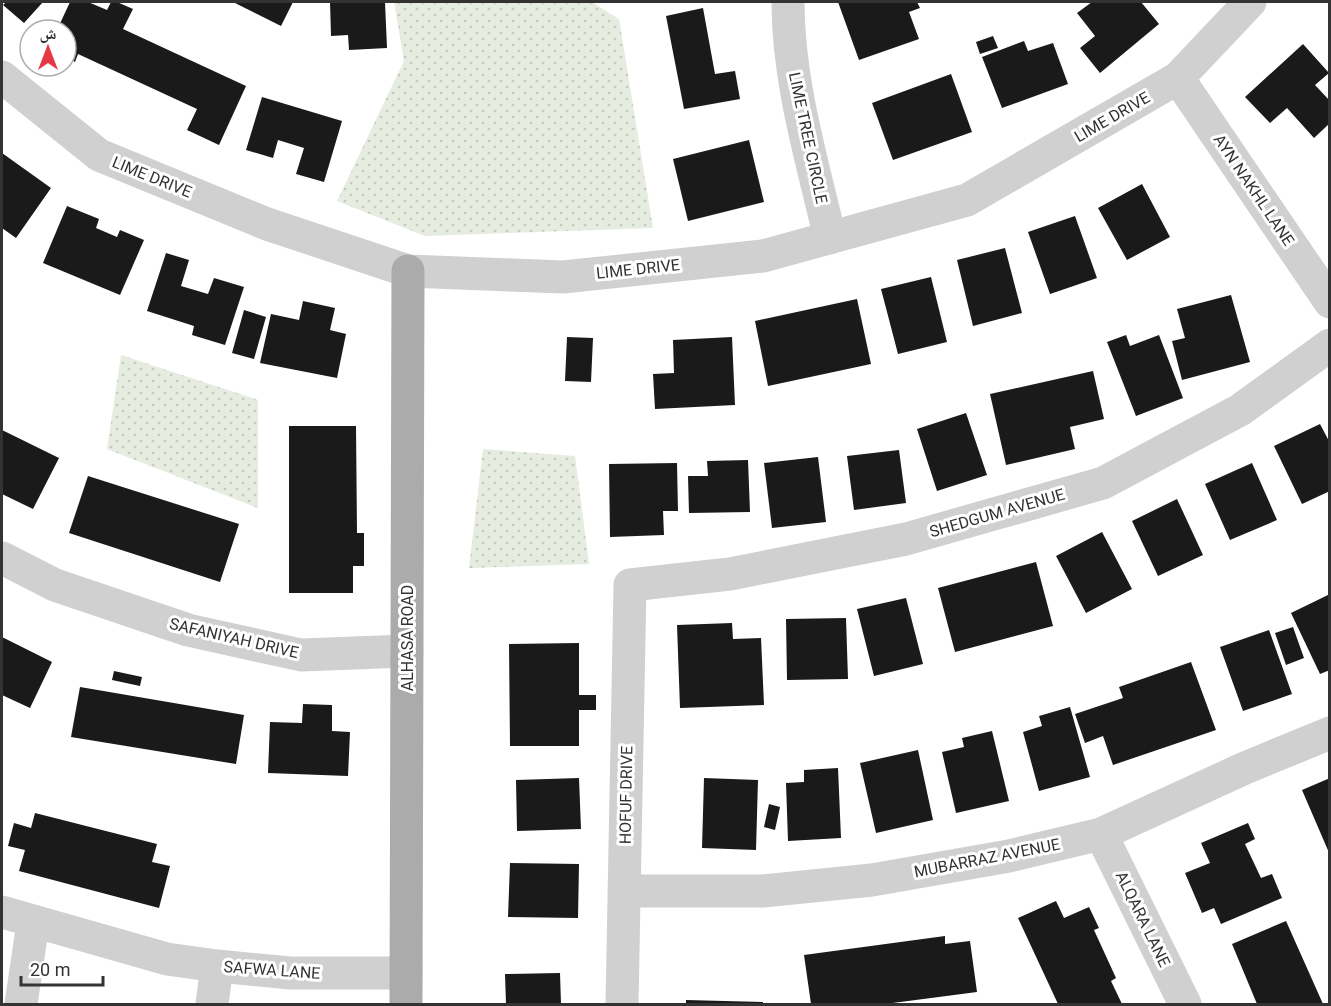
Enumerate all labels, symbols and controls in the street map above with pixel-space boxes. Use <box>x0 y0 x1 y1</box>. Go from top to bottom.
north arrow <box>18 18 78 78</box>
text: ش <box>40 24 57 43</box>
street label: LIME TREE CIRCLE <box>785 70 831 206</box>
street label: LIME DRIVE <box>1071 88 1153 146</box>
street label: AYN NAKHL LANE <box>1210 131 1298 249</box>
street label: LIME DRIVE <box>109 152 195 202</box>
street label: LIME DRIVE <box>595 255 681 283</box>
street label: SHEDGUM AVENUE <box>927 485 1067 541</box>
street label: ALHASA ROAD <box>398 585 417 691</box>
street label: SAFANIYAH DRIVE <box>167 614 301 662</box>
street label: HOFUF DRIVE <box>616 746 636 844</box>
street label: MUBARRAZ AVENUE <box>912 835 1062 881</box>
street label: ALQARA LANE <box>1112 868 1174 970</box>
scale bar <box>21 949 104 987</box>
street label: SAFWA LANE <box>223 957 321 983</box>
text: 20 m <box>30 959 70 980</box>

